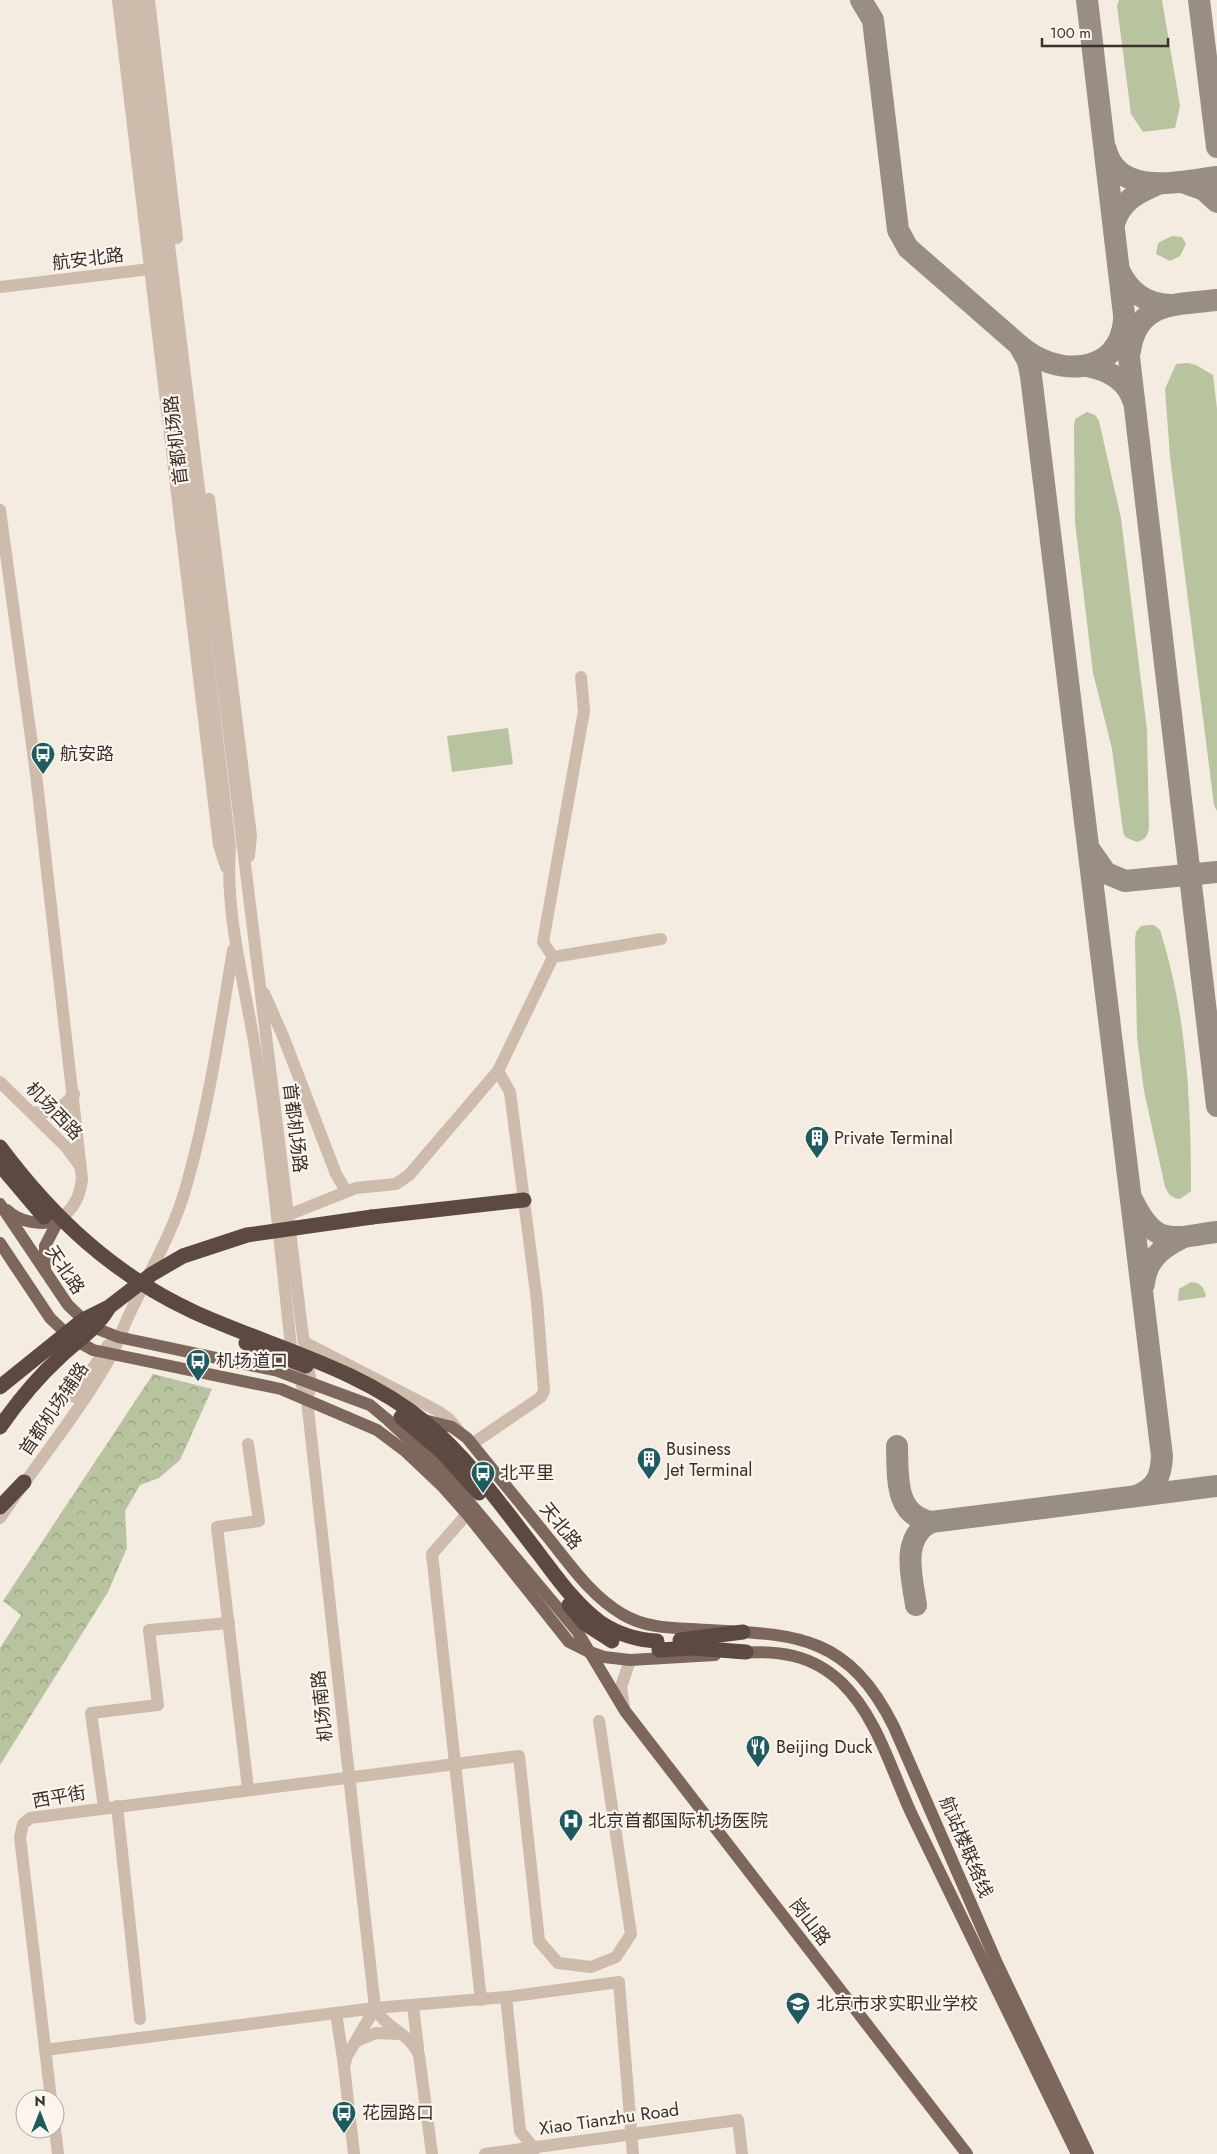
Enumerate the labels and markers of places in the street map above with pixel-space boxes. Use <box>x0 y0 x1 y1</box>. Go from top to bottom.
bus stop icon: 航安路 <box>30 741 56 775</box>
place label: 航安路 <box>60 741 114 767</box>
building icon: Private Terminal <box>804 1125 830 1159</box>
place label: Private Terminal <box>834 1125 953 1151</box>
bus stop icon: 机场道口 <box>185 1348 211 1382</box>
place label: 机场道口 <box>216 1348 288 1374</box>
place label: Business Jet Terminal <box>664 1436 752 1483</box>
building icon: Business Jet Terminal <box>636 1446 662 1480</box>
bus stop icon: 北平里 <box>470 1460 496 1494</box>
place label: 北平里 <box>500 1460 554 1486</box>
restaurant icon: Beijing Duck <box>745 1734 771 1768</box>
place label: Beijing Duck <box>776 1734 873 1760</box>
hospital icon: 北京首都国际机场医院 <box>558 1808 584 1842</box>
place label: 北京首都国际机场医院 <box>588 1808 768 1834</box>
school or university icon: 北京市求实职业学校 <box>785 1991 811 2025</box>
place label: 北京市求实职业学校 <box>816 1991 978 2017</box>
bus stop icon: 花园路口 <box>331 2100 357 2134</box>
place label: 花园路口 <box>362 2100 434 2126</box>

